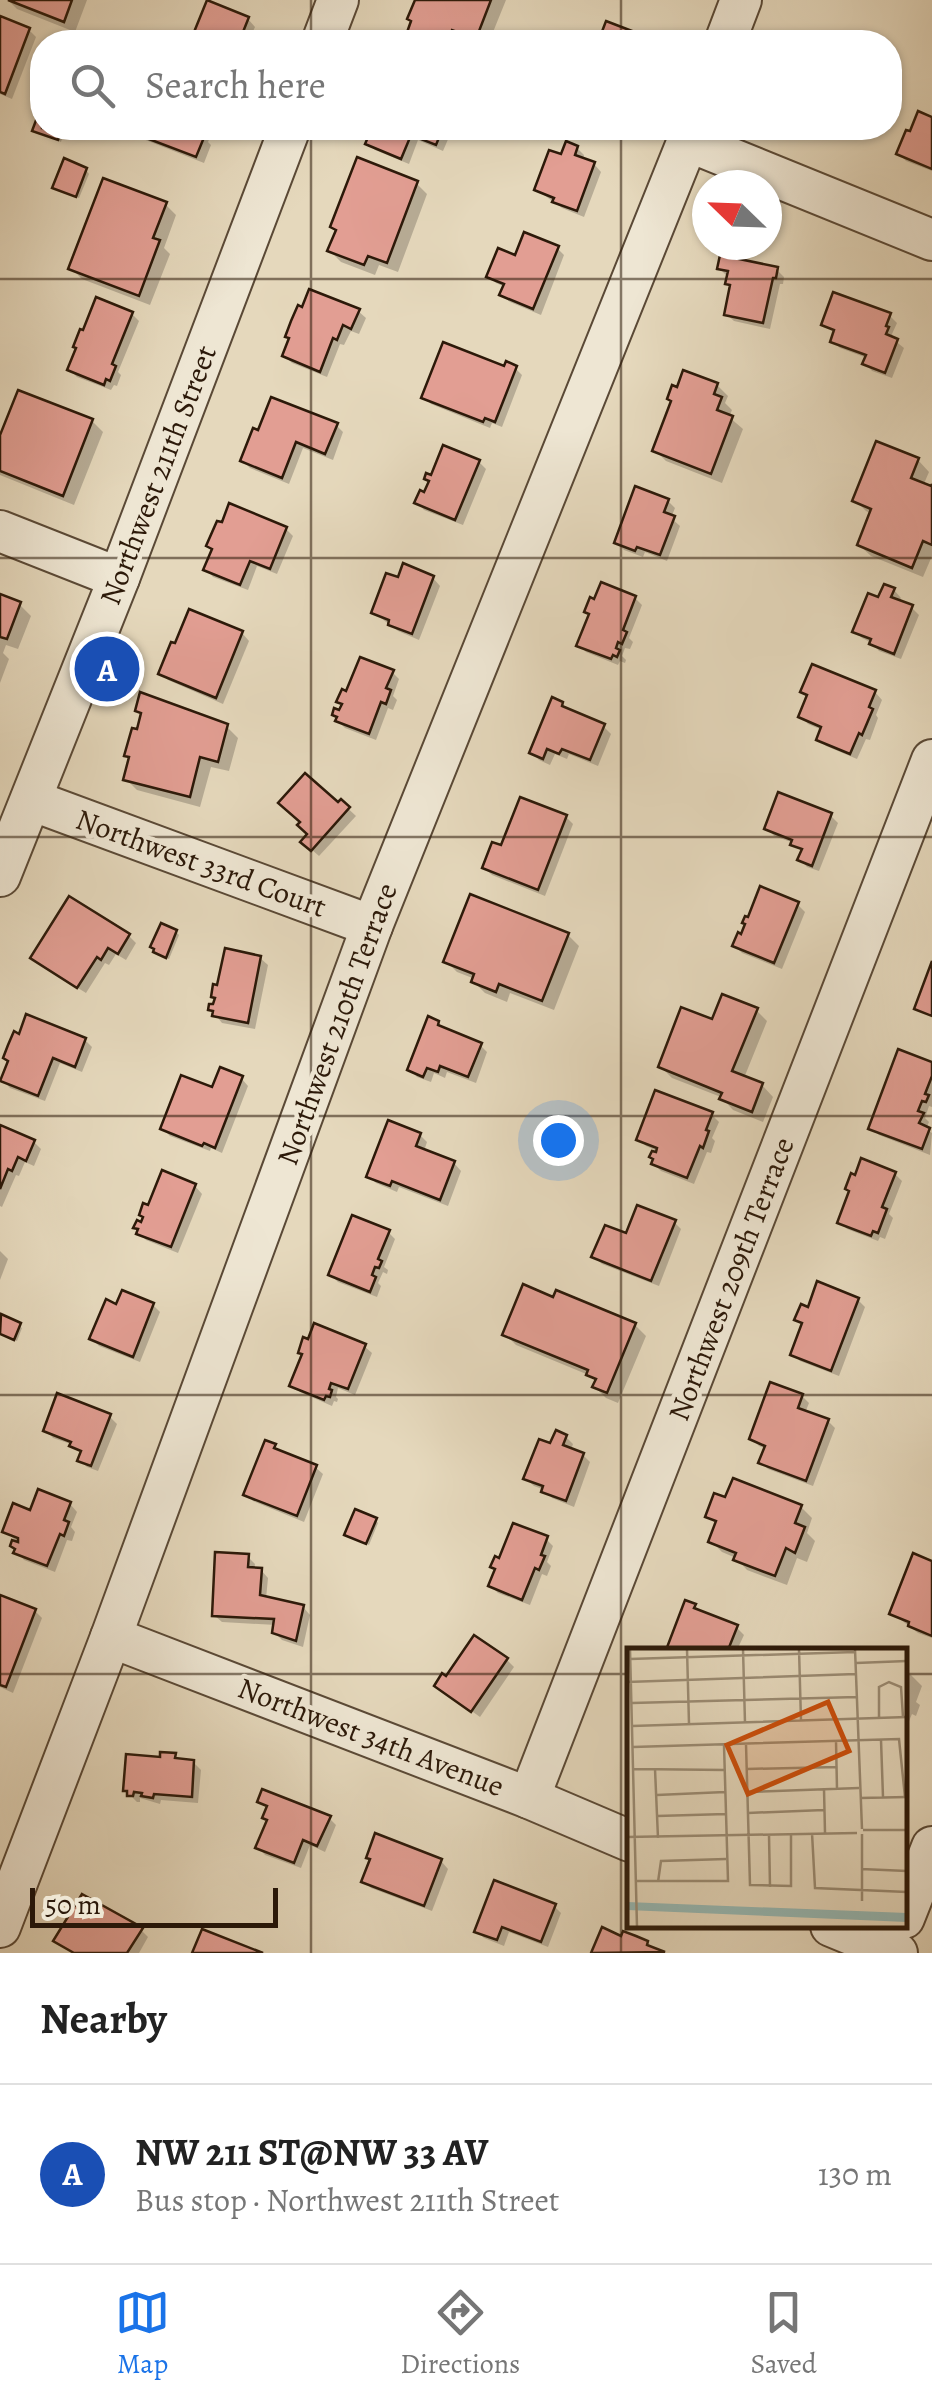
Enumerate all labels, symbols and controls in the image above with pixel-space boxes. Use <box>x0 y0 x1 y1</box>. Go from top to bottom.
search box <box>30 30 902 140</box>
icon: search <box>65 58 120 113</box>
text: Search here <box>145 59 326 111</box>
north arrow <box>692 170 782 260</box>
street label: Northwest 211th Street <box>90 339 226 611</box>
pin: A <box>74 632 140 706</box>
street label: Northwest 33rd Court <box>70 799 332 927</box>
street label: Northwest 210th Terrace <box>267 877 407 1171</box>
your location <box>533 1115 584 1166</box>
street label: Northwest 209th Terrace <box>658 1131 804 1427</box>
inset map <box>627 1648 907 1928</box>
street label: Northwest 34th Avenue <box>232 1668 510 1806</box>
scale bar <box>30 1883 278 1928</box>
text: 50 m <box>45 1886 101 1924</box>
text: Nearby <box>40 1990 167 2047</box>
text: NW 211 ST@NW 33 AV <box>135 2126 488 2178</box>
text: A <box>62 2152 83 2196</box>
text: 130 m <box>818 2152 892 2196</box>
text: Bus stop · Northwest 211th Street <box>135 2178 559 2222</box>
tab: Map <box>115 2285 170 2383</box>
tab: Directions <box>400 2285 520 2383</box>
tab: Saved <box>751 2285 817 2383</box>

